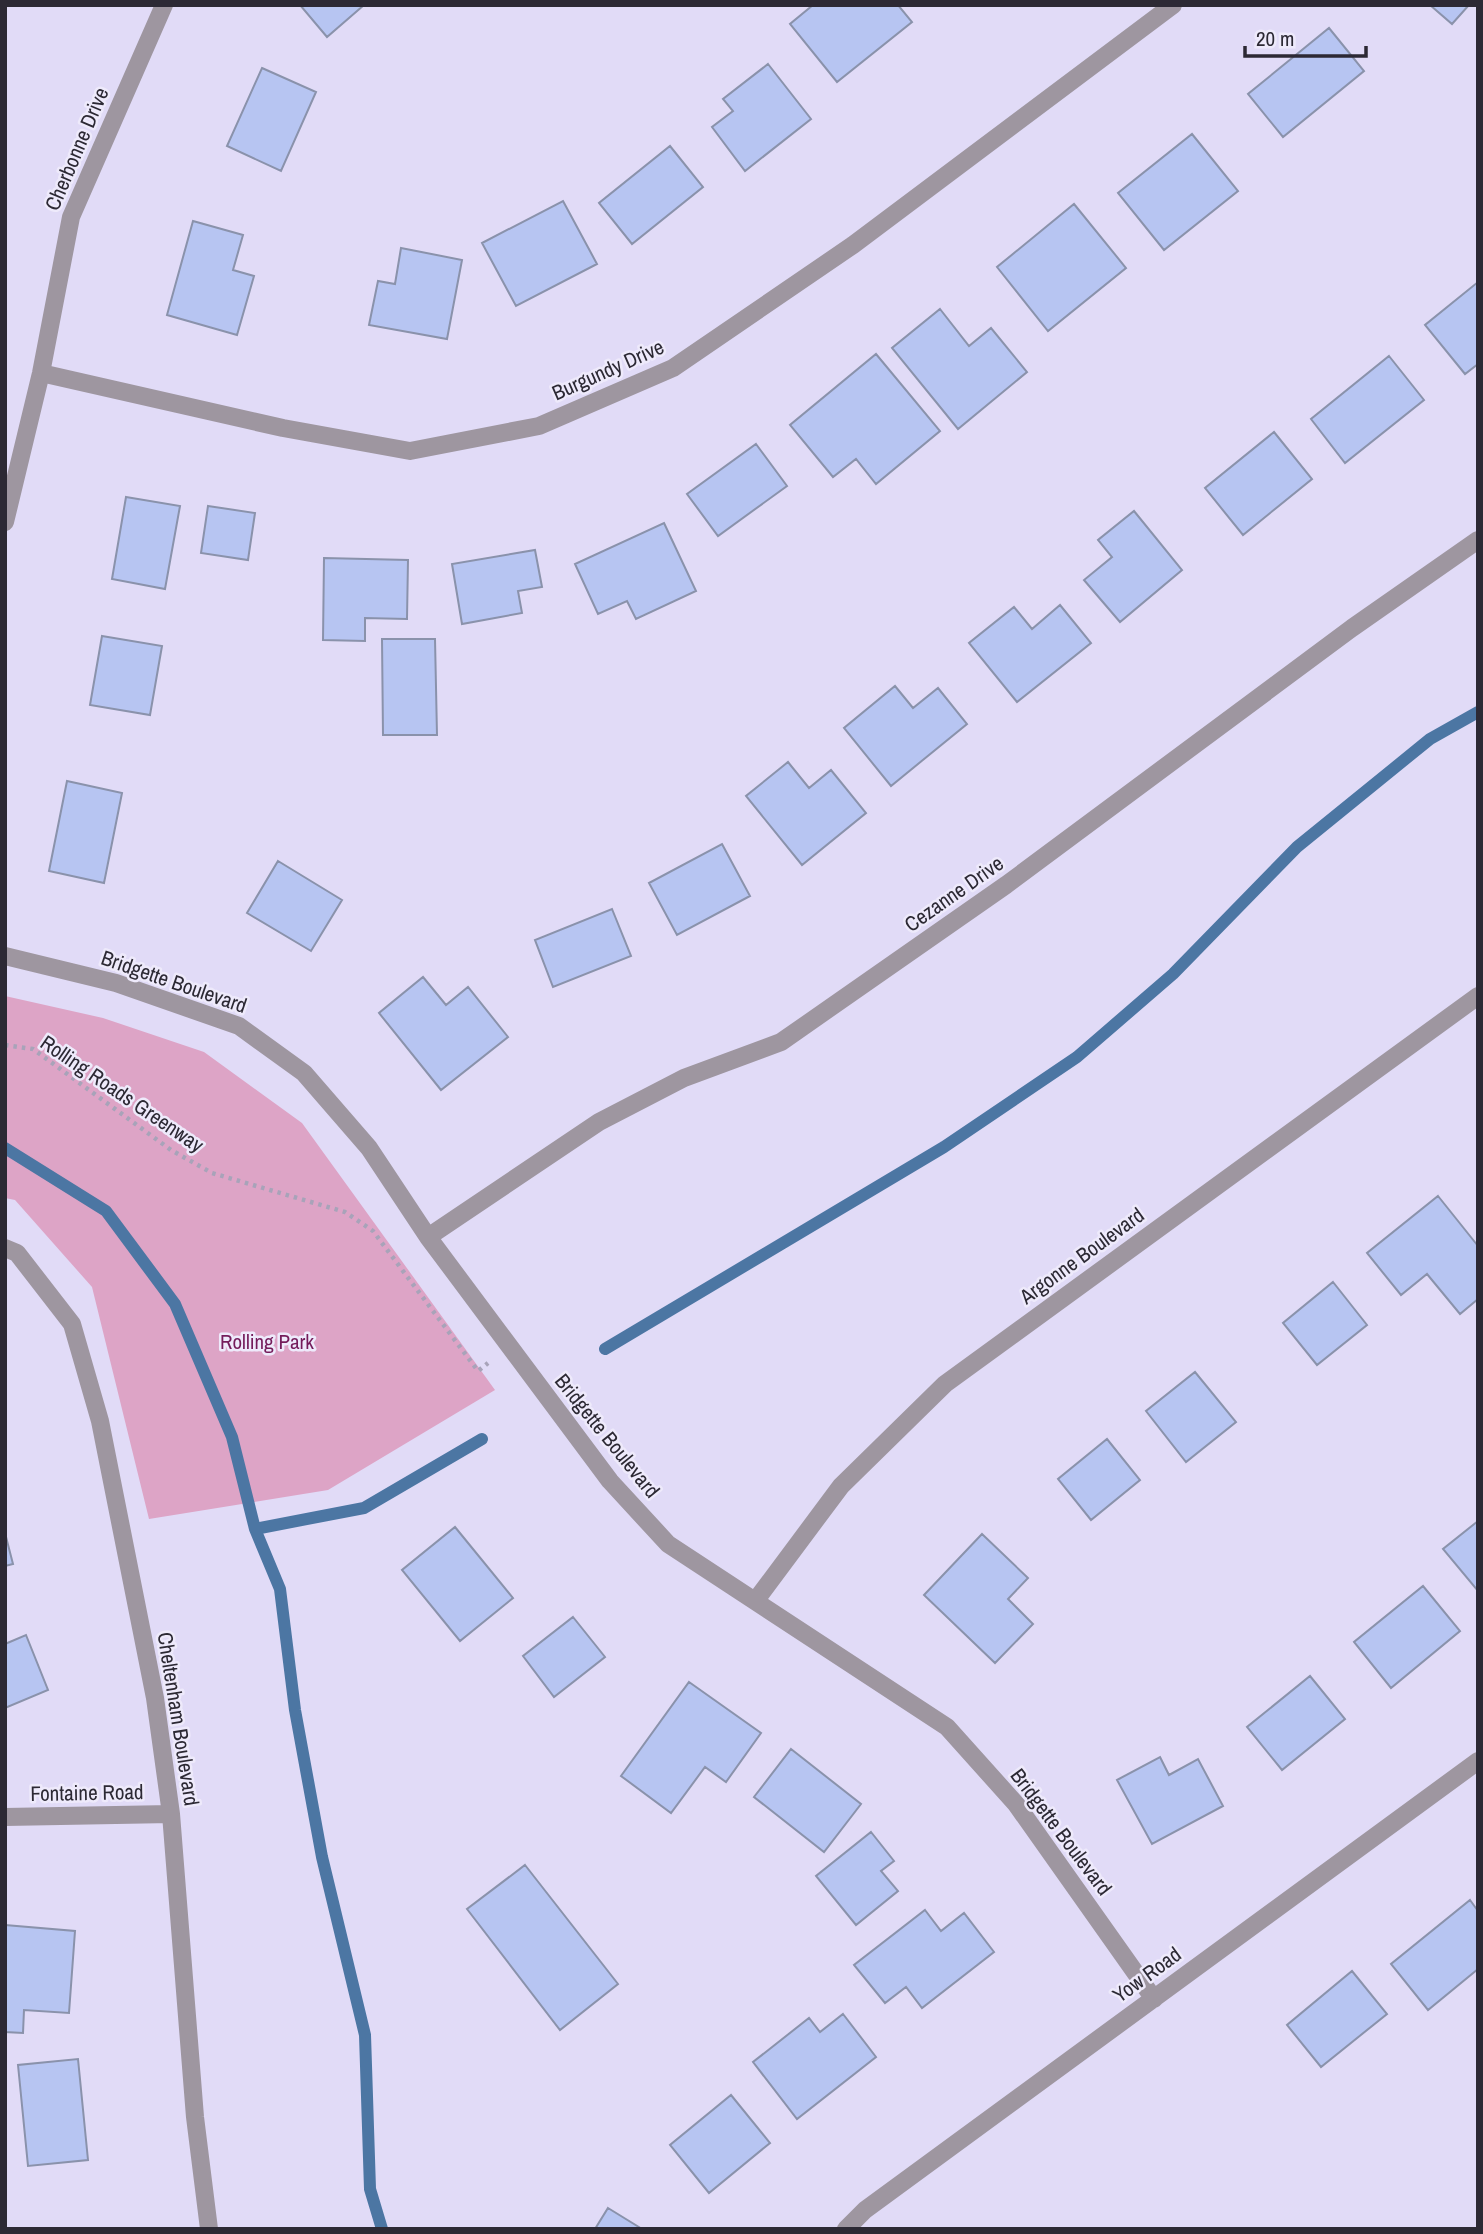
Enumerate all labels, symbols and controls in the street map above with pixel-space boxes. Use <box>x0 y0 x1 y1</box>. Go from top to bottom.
scale bar <box>1245 14 1366 58</box>
text: 20 m <box>1256 24 1294 53</box>
street label: Cherbonne Drive <box>38 83 116 215</box>
street label: Burgundy Drive <box>547 332 668 407</box>
street label: Cezanne Drive <box>898 849 1009 938</box>
street label: Bridgette Boulevard <box>97 943 251 1020</box>
street label: Rolling Roads Greenway <box>35 1028 210 1159</box>
street label: Argonne Boulevard <box>1013 1201 1150 1311</box>
park label: Rolling Park <box>220 1327 314 1356</box>
street label: Bridgette Boulevard <box>548 1367 667 1504</box>
street label: Cheltenham Boulevard <box>150 1630 207 1808</box>
street label: Bridgette Boulevard <box>1004 1762 1119 1901</box>
street label: Fontaine Road <box>30 1777 144 1808</box>
street label: Yow Road <box>1107 1940 1187 2009</box>

